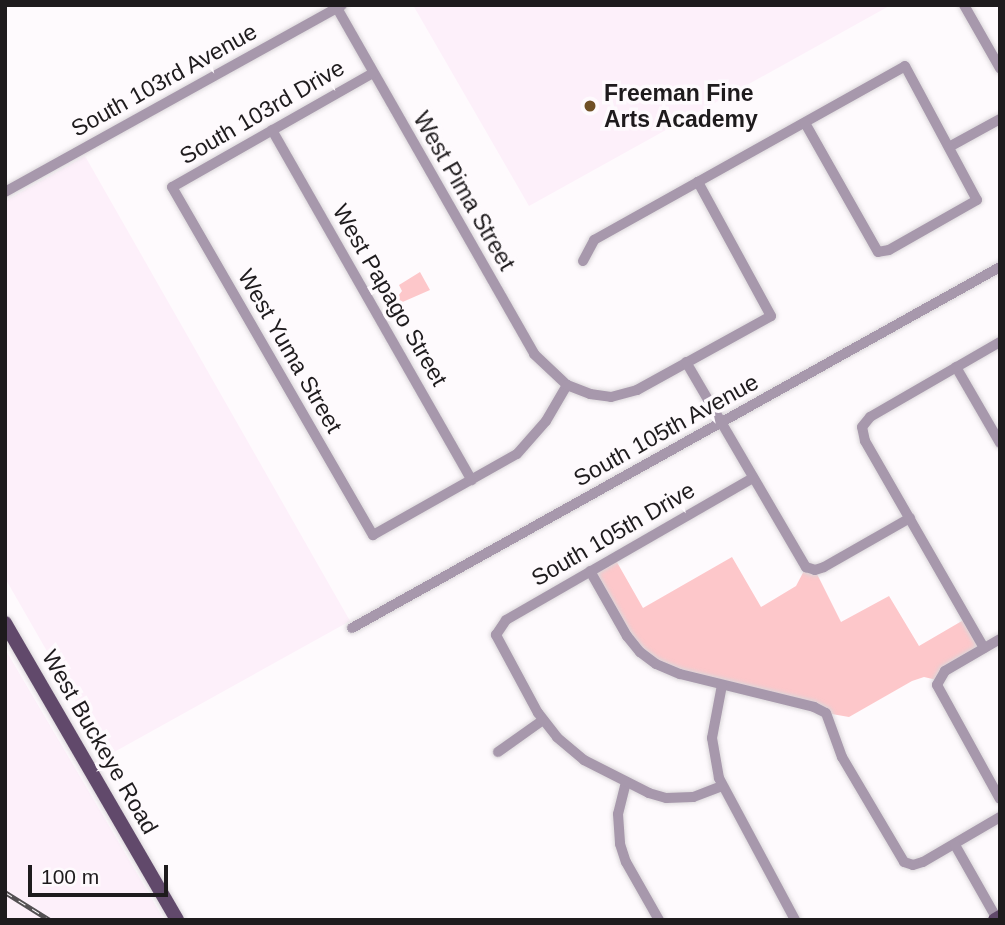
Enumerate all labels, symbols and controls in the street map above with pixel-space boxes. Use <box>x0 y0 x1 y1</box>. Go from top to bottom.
street label: South 103rd Avenue <box>66 17 262 143</box>
street label: South 103rd Drive <box>175 54 349 170</box>
place label: Freeman Fine Arts Academy <box>604 79 759 133</box>
marker: Freeman Fine Arts Academy <box>582 98 598 114</box>
street label: West Pima Street <box>407 107 521 275</box>
street label: West Papago Street <box>327 199 453 391</box>
street label: West Yuma Street <box>232 264 348 438</box>
street label: South 105th Avenue <box>568 368 764 492</box>
street label: South 105th Drive <box>526 476 700 592</box>
street label: West Buckeye Road <box>36 645 164 839</box>
scale bar <box>32 852 172 896</box>
text: 100 m <box>41 865 99 888</box>

